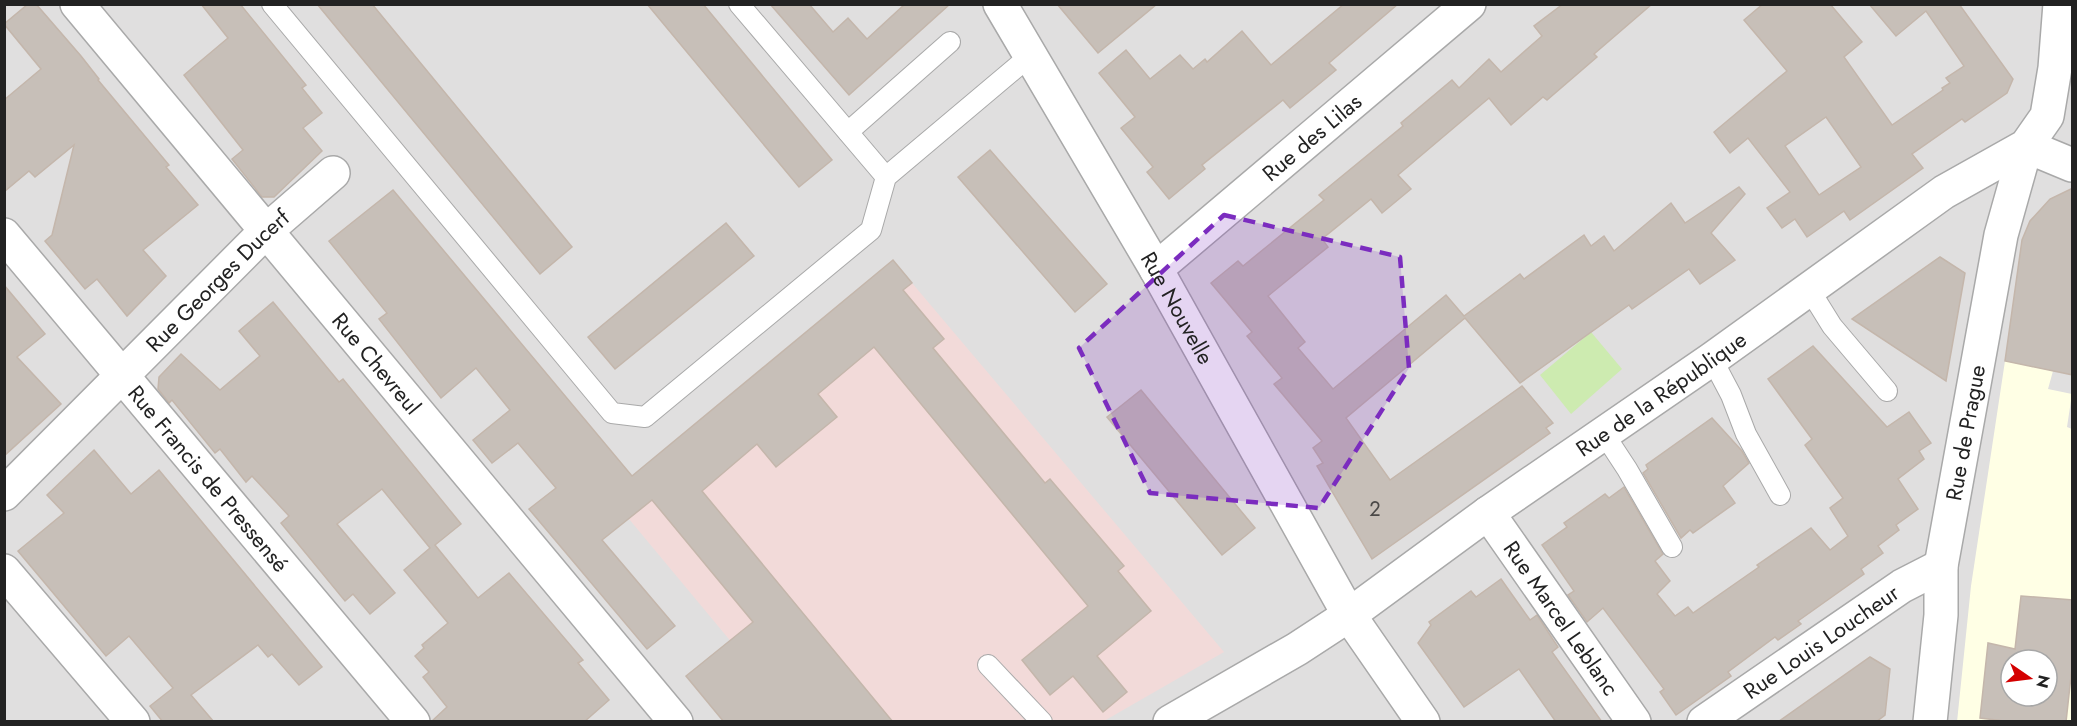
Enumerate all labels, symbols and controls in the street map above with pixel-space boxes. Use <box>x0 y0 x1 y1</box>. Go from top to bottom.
street label: Rue des Lilas <box>1255 86 1368 189</box>
street label: Rue Georges Ducerf <box>138 201 297 359</box>
street label: Rue Nouvelle <box>1133 246 1222 370</box>
street label: Rue Chevreul <box>325 305 429 421</box>
street label: Rue de la République <box>1569 323 1753 464</box>
street label: Rue de Prague <box>1937 362 1993 503</box>
street label: Rue Francis de Pressensé <box>121 378 296 579</box>
house number: 2 <box>1369 495 1381 524</box>
street label: Rue Marcel Leblanc <box>1496 534 1627 702</box>
street label: Rue Louis Loucheur <box>1737 576 1906 706</box>
north arrow <box>1999 648 2059 708</box>
text: N <box>2030 673 2056 690</box>

